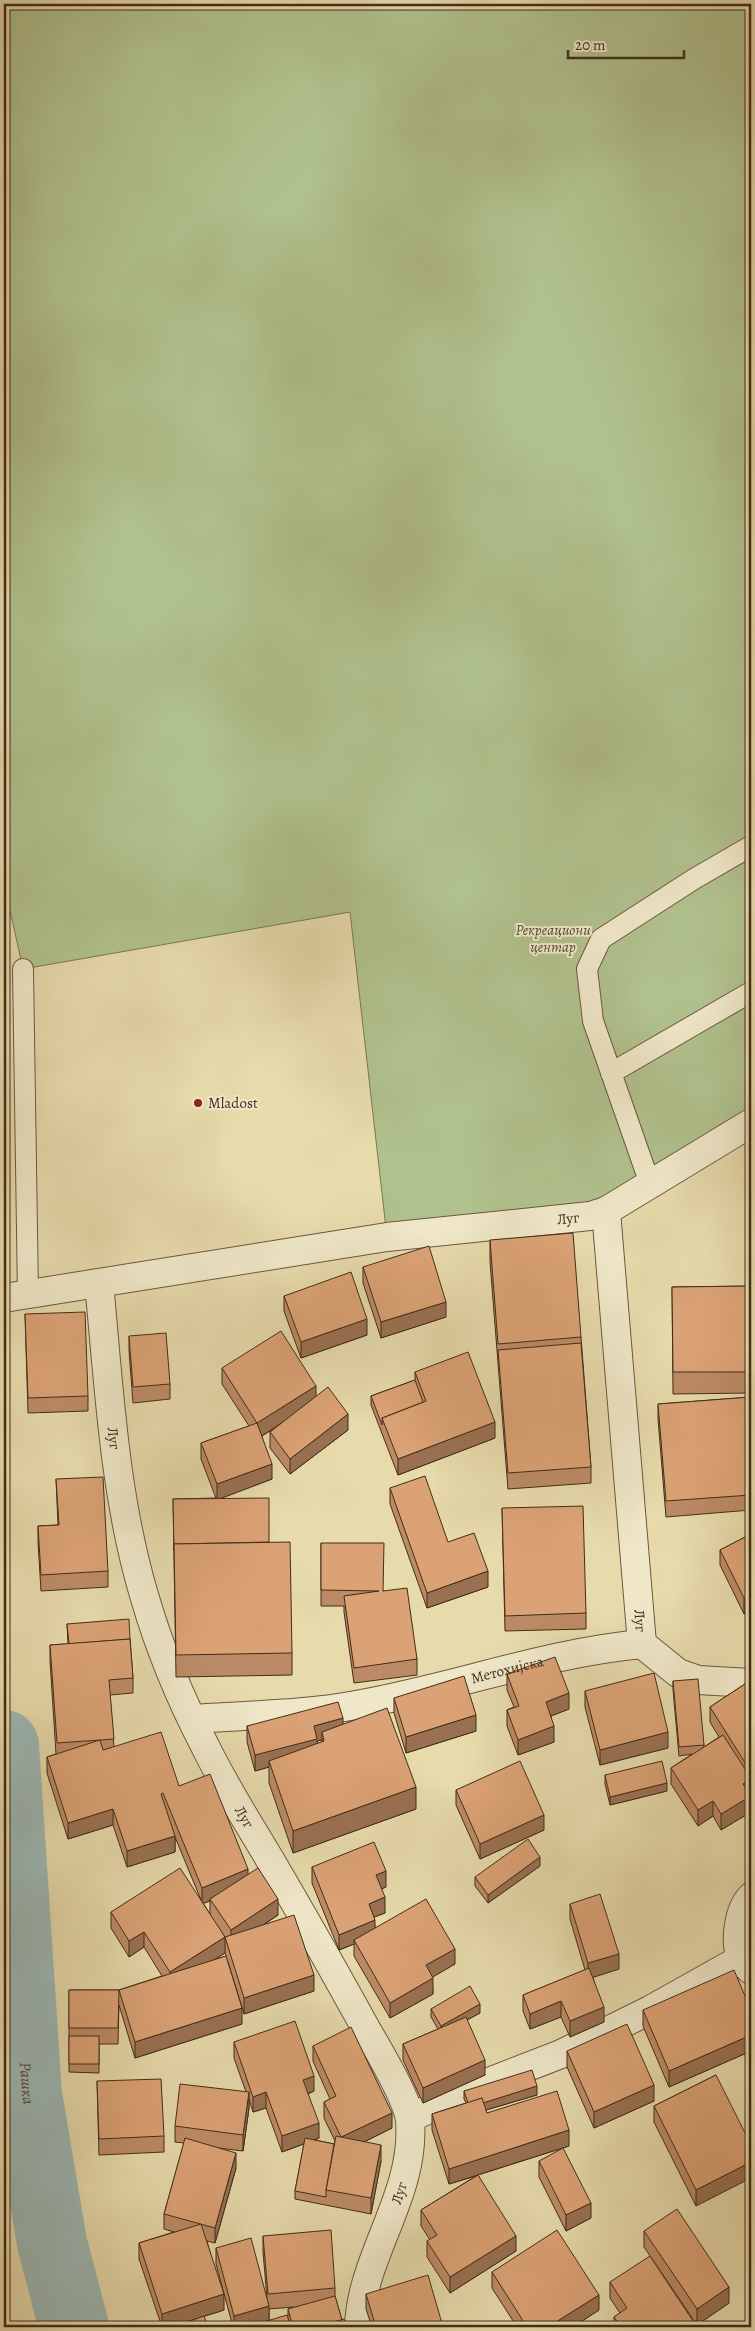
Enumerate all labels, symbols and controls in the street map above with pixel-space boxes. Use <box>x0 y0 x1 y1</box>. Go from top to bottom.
scale bar <box>568 28 684 60</box>
text: 20 m <box>575 35 606 55</box>
park label: Рекреациони центар <box>515 920 591 957</box>
place label: Mladost <box>208 1093 258 1113</box>
marker: Mladost <box>192 1097 204 1109</box>
street label: Луг <box>556 1207 581 1229</box>
street label: Луг <box>103 1426 125 1451</box>
street label: Луг <box>629 1609 651 1633</box>
street label: Метохијска <box>469 1651 545 1688</box>
street label: Луг <box>230 1802 259 1832</box>
water label: Рашка <box>14 2061 40 2106</box>
street label: Луг <box>386 2179 412 2207</box>

